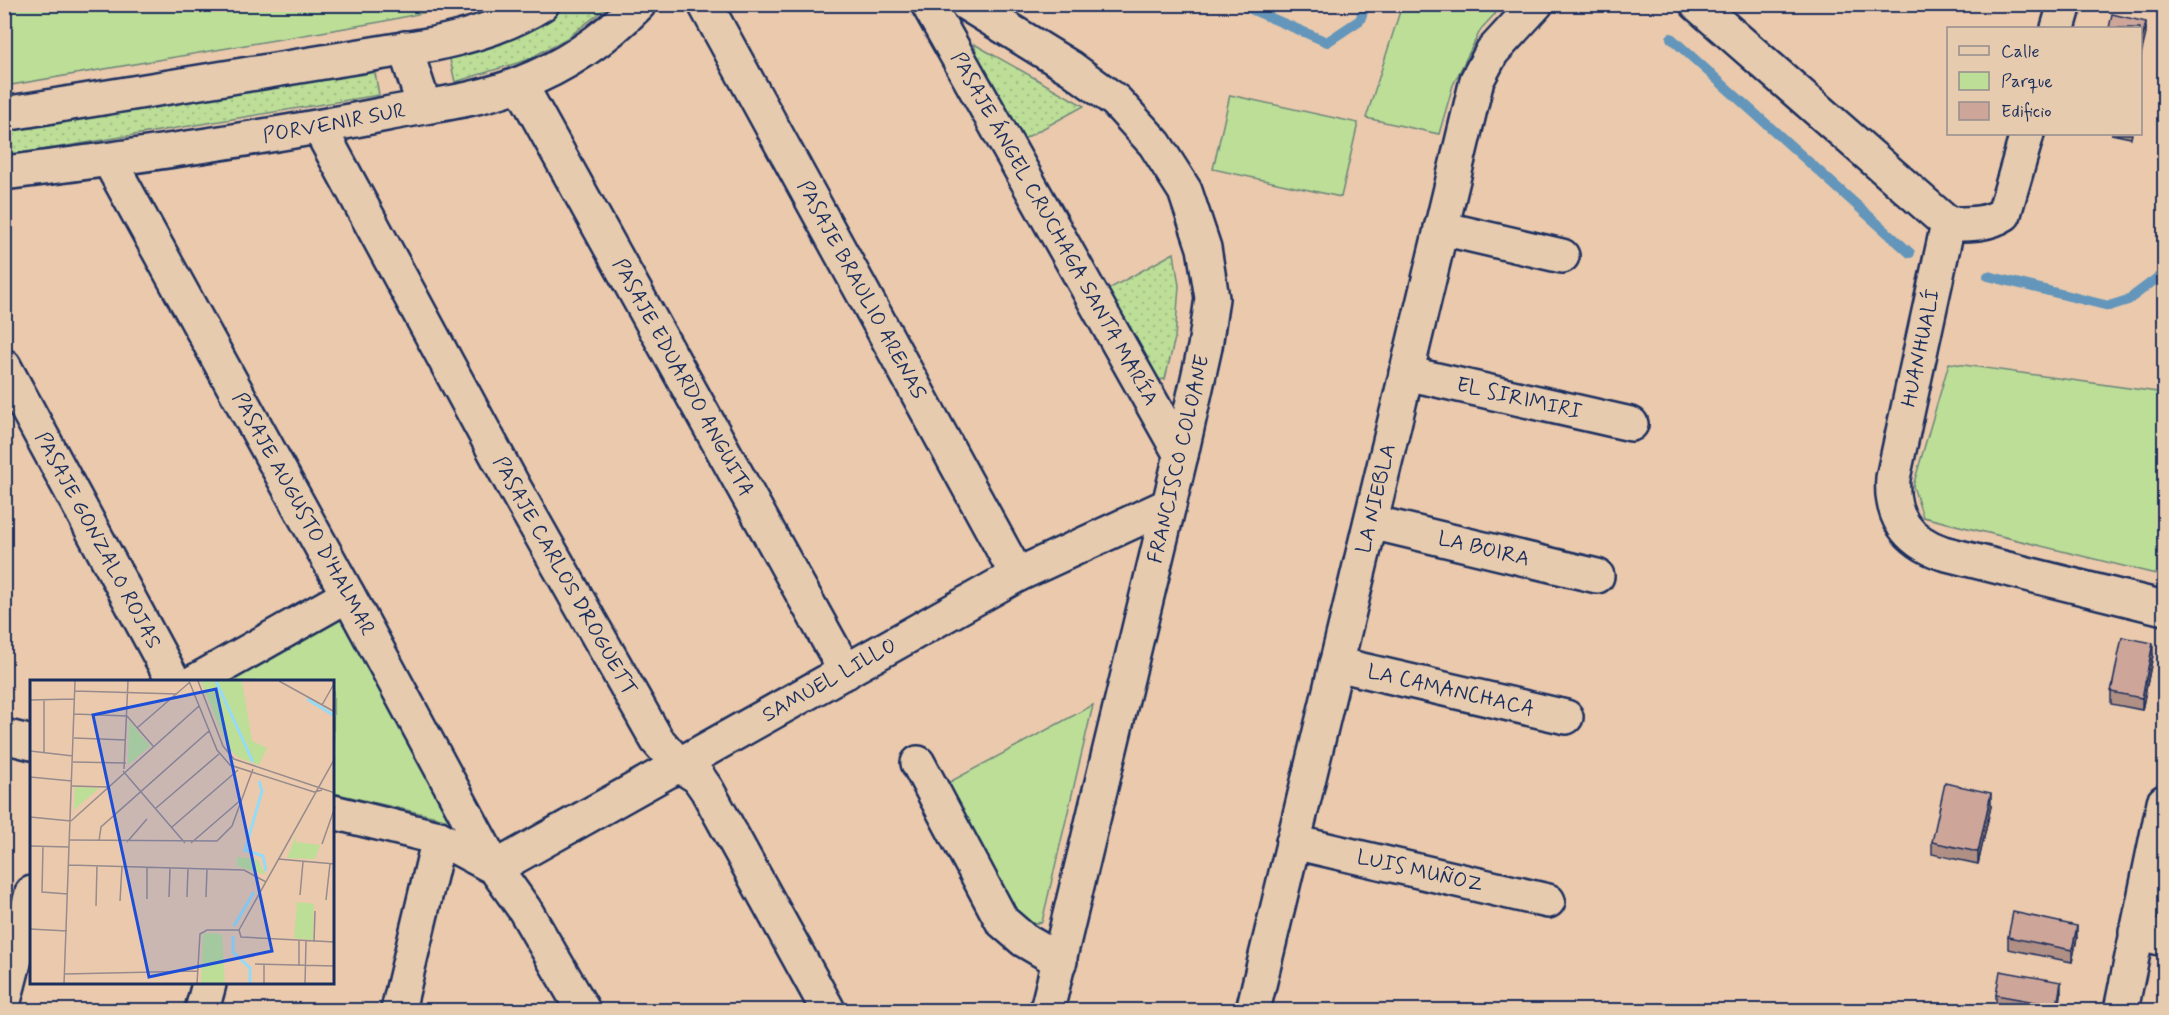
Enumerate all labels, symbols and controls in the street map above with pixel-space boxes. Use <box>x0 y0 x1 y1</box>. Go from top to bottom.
legend <box>1947 27 2142 135</box>
text: Calle <box>2001 40 2040 64</box>
street label: PASAJE ÁNGEL CRUCHAGA SANTA MARÍA <box>944 47 1165 411</box>
text: Parque <box>2001 70 2053 94</box>
street label: PORVENIR SUR <box>261 97 408 150</box>
text: Edificio <box>2001 100 2052 124</box>
street label: PASAJE BRAULIO ARENAS <box>790 176 933 405</box>
street label: PASAJE EDUARDO ANGUITA <box>606 254 760 502</box>
street label: HUANHUALÍ <box>1895 286 1947 410</box>
street label: FRANCISCO COLOANE <box>1141 352 1217 566</box>
street label: EL SIRIMIRI <box>1454 371 1585 426</box>
street label: PASAJE AUGUSTO D'HALMAR <box>225 387 381 641</box>
street label: PASAJE GONZALO ROJAS <box>28 427 168 654</box>
street label: LA NIEBLA <box>1349 441 1403 556</box>
street label: PASAJE CARLOS DROGUETT <box>486 451 643 701</box>
street label: LA BOIRA <box>1435 524 1533 573</box>
street label: SAMUEL LILLO <box>757 631 902 729</box>
street label: LA CAMANCHACA <box>1365 658 1537 723</box>
inset map <box>30 680 334 985</box>
street label: LUIS MUÑOZ <box>1354 843 1486 899</box>

